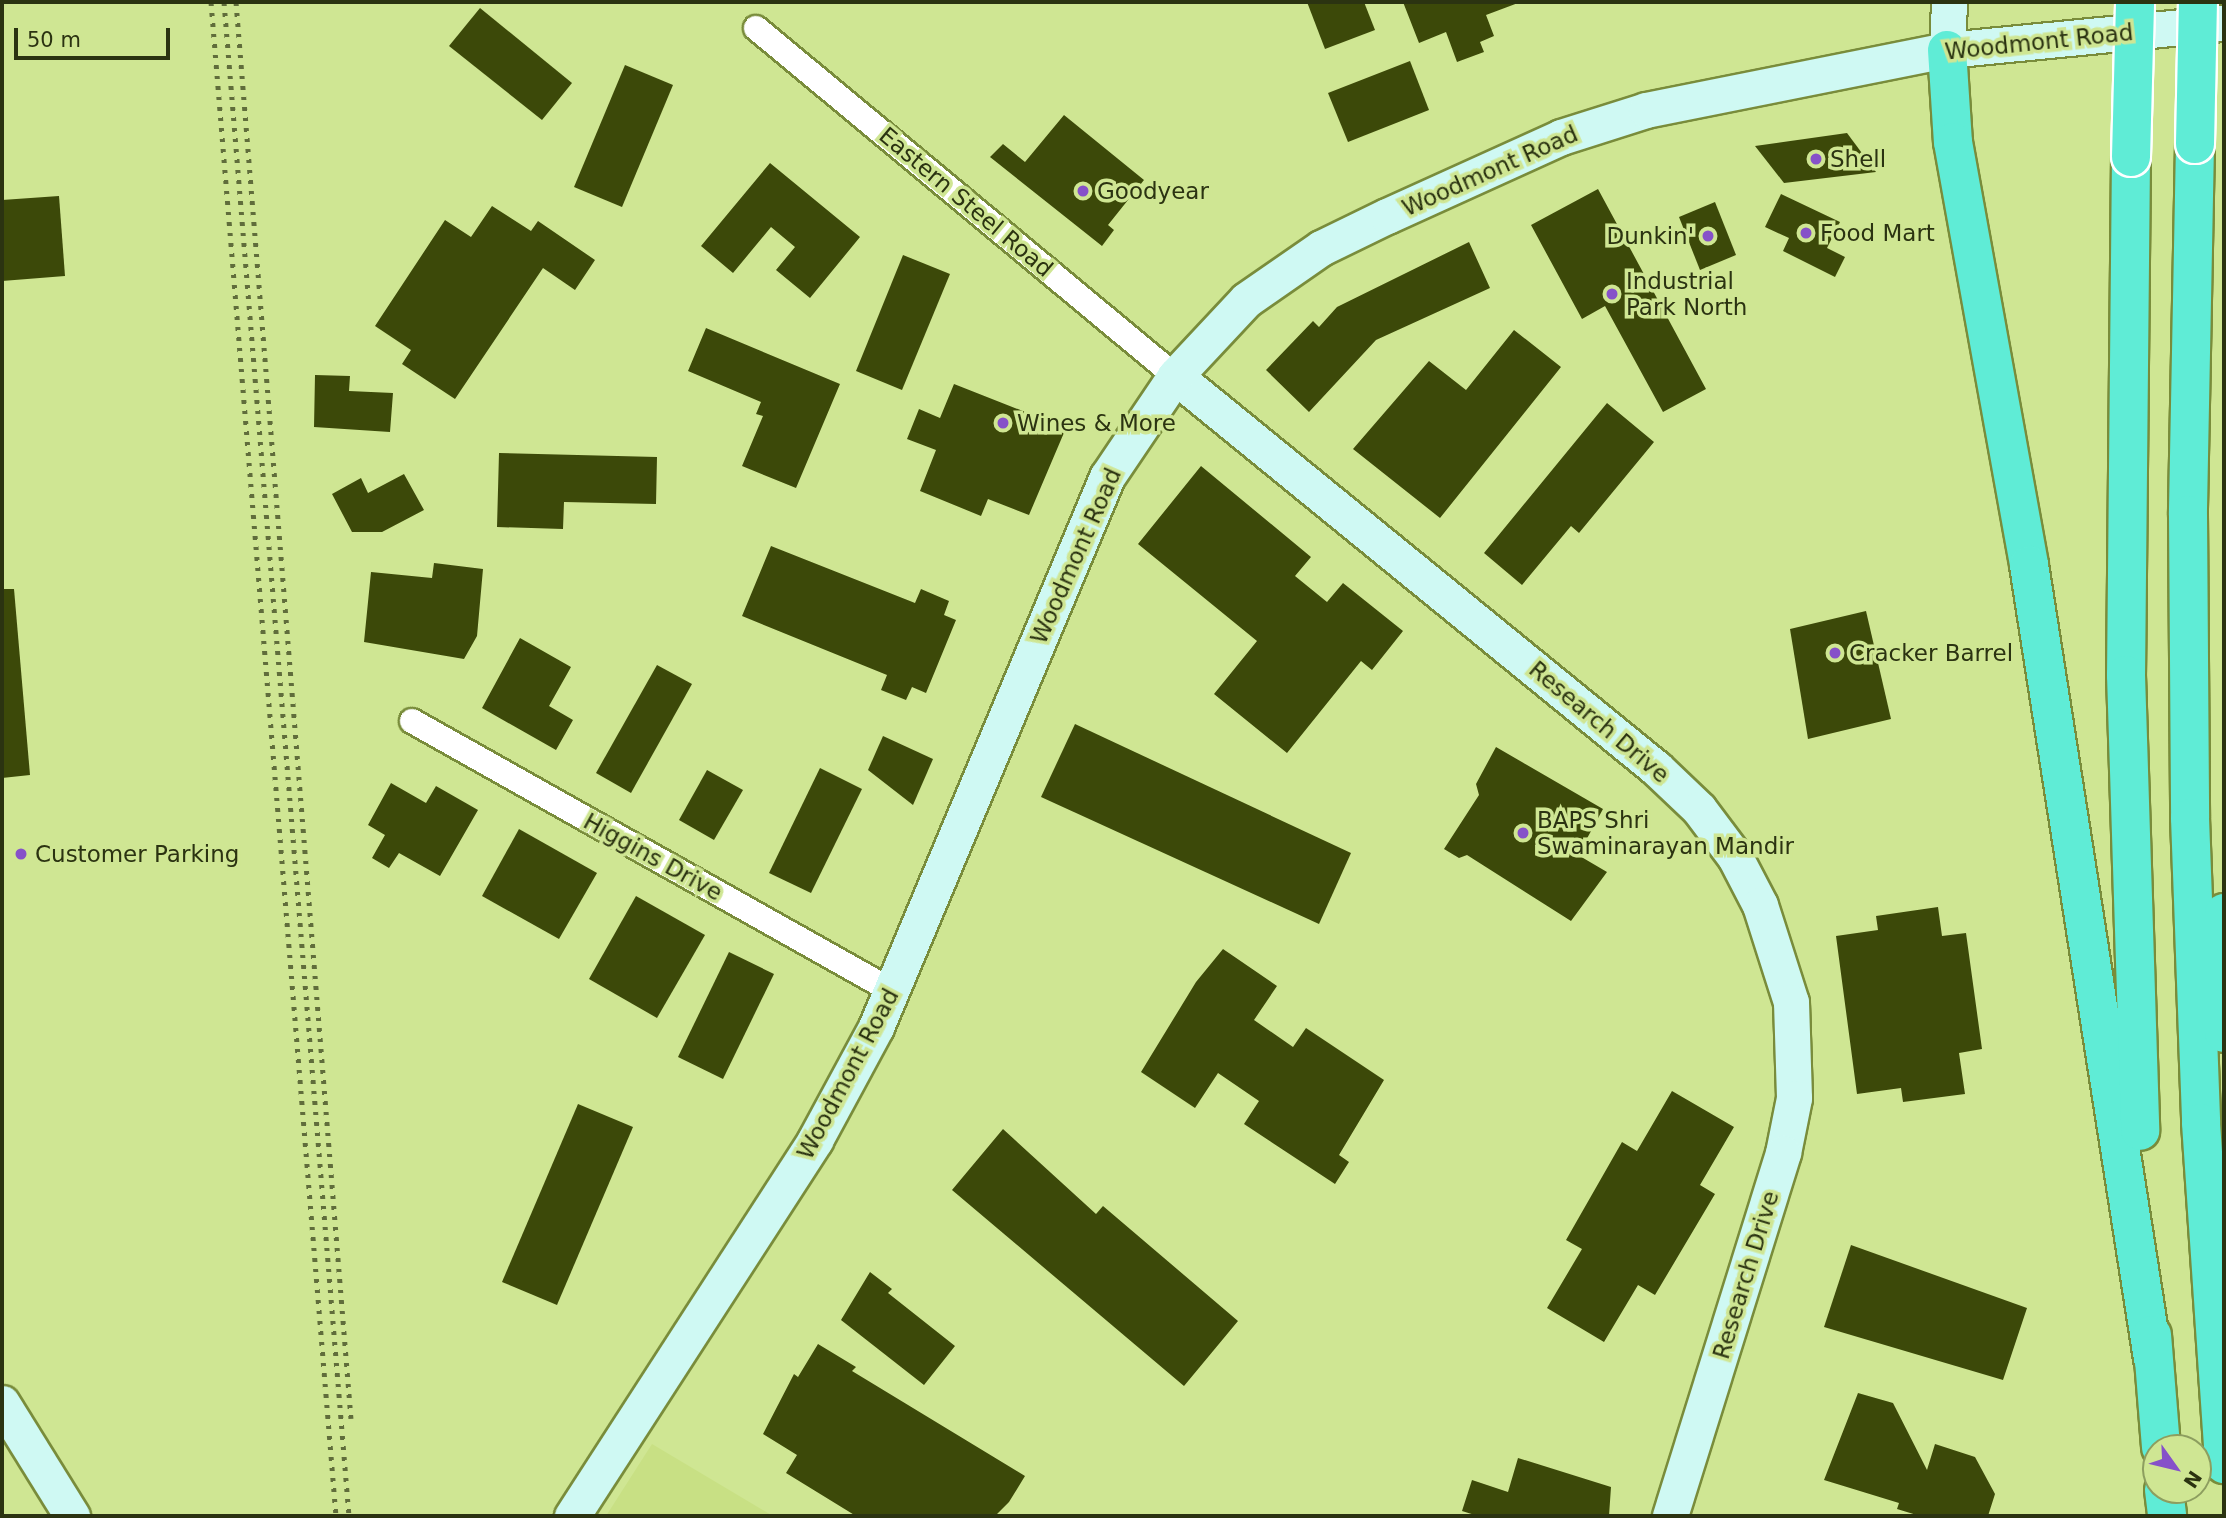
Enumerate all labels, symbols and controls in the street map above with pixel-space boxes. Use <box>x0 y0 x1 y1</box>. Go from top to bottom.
scale bar <box>18 14 173 58</box>
street label: Woodmont Road <box>1943 18 2135 66</box>
text: 50 m <box>27 28 81 52</box>
street label: Woodmont Road <box>1398 120 1582 222</box>
street label: Eastern Steel Road <box>874 121 1058 283</box>
place label: Shell <box>1830 145 1886 173</box>
marker: Shell <box>1808 151 1824 167</box>
place label: Goodyear <box>1097 177 1209 205</box>
marker: Goodyear <box>1075 183 1091 199</box>
place label: Food Mart <box>1820 219 1935 247</box>
place label: Dunkin' <box>1607 222 1694 250</box>
marker: Food Mart <box>1798 225 1814 241</box>
marker: Dunkin' <box>1700 228 1716 244</box>
place label: Industrial Park North <box>1626 267 1747 321</box>
marker: Industrial Park North <box>1604 286 1620 302</box>
place label: Wines & More <box>1017 409 1176 437</box>
marker: Wines & More <box>995 415 1011 431</box>
street label: Woodmont Road <box>1025 464 1127 648</box>
place label: Cracker Barrel <box>1849 639 2013 667</box>
marker: Cracker Barrel <box>1827 645 1843 661</box>
street label: Research Drive <box>1523 655 1675 789</box>
place label: BAPS Shri Swaminarayan Mandir <box>1537 806 1794 860</box>
street label: Higgins Drive <box>579 807 727 907</box>
marker: BAPS Shri Swaminarayan Mandir <box>1515 825 1531 841</box>
place label: Customer Parking <box>35 840 239 868</box>
marker: Customer Parking <box>13 846 29 862</box>
street label: Woodmont Road <box>791 984 905 1164</box>
street label: Research Drive <box>1707 1188 1785 1362</box>
north arrow <box>2142 1434 2212 1504</box>
text: N <box>2179 1467 2206 1492</box>

